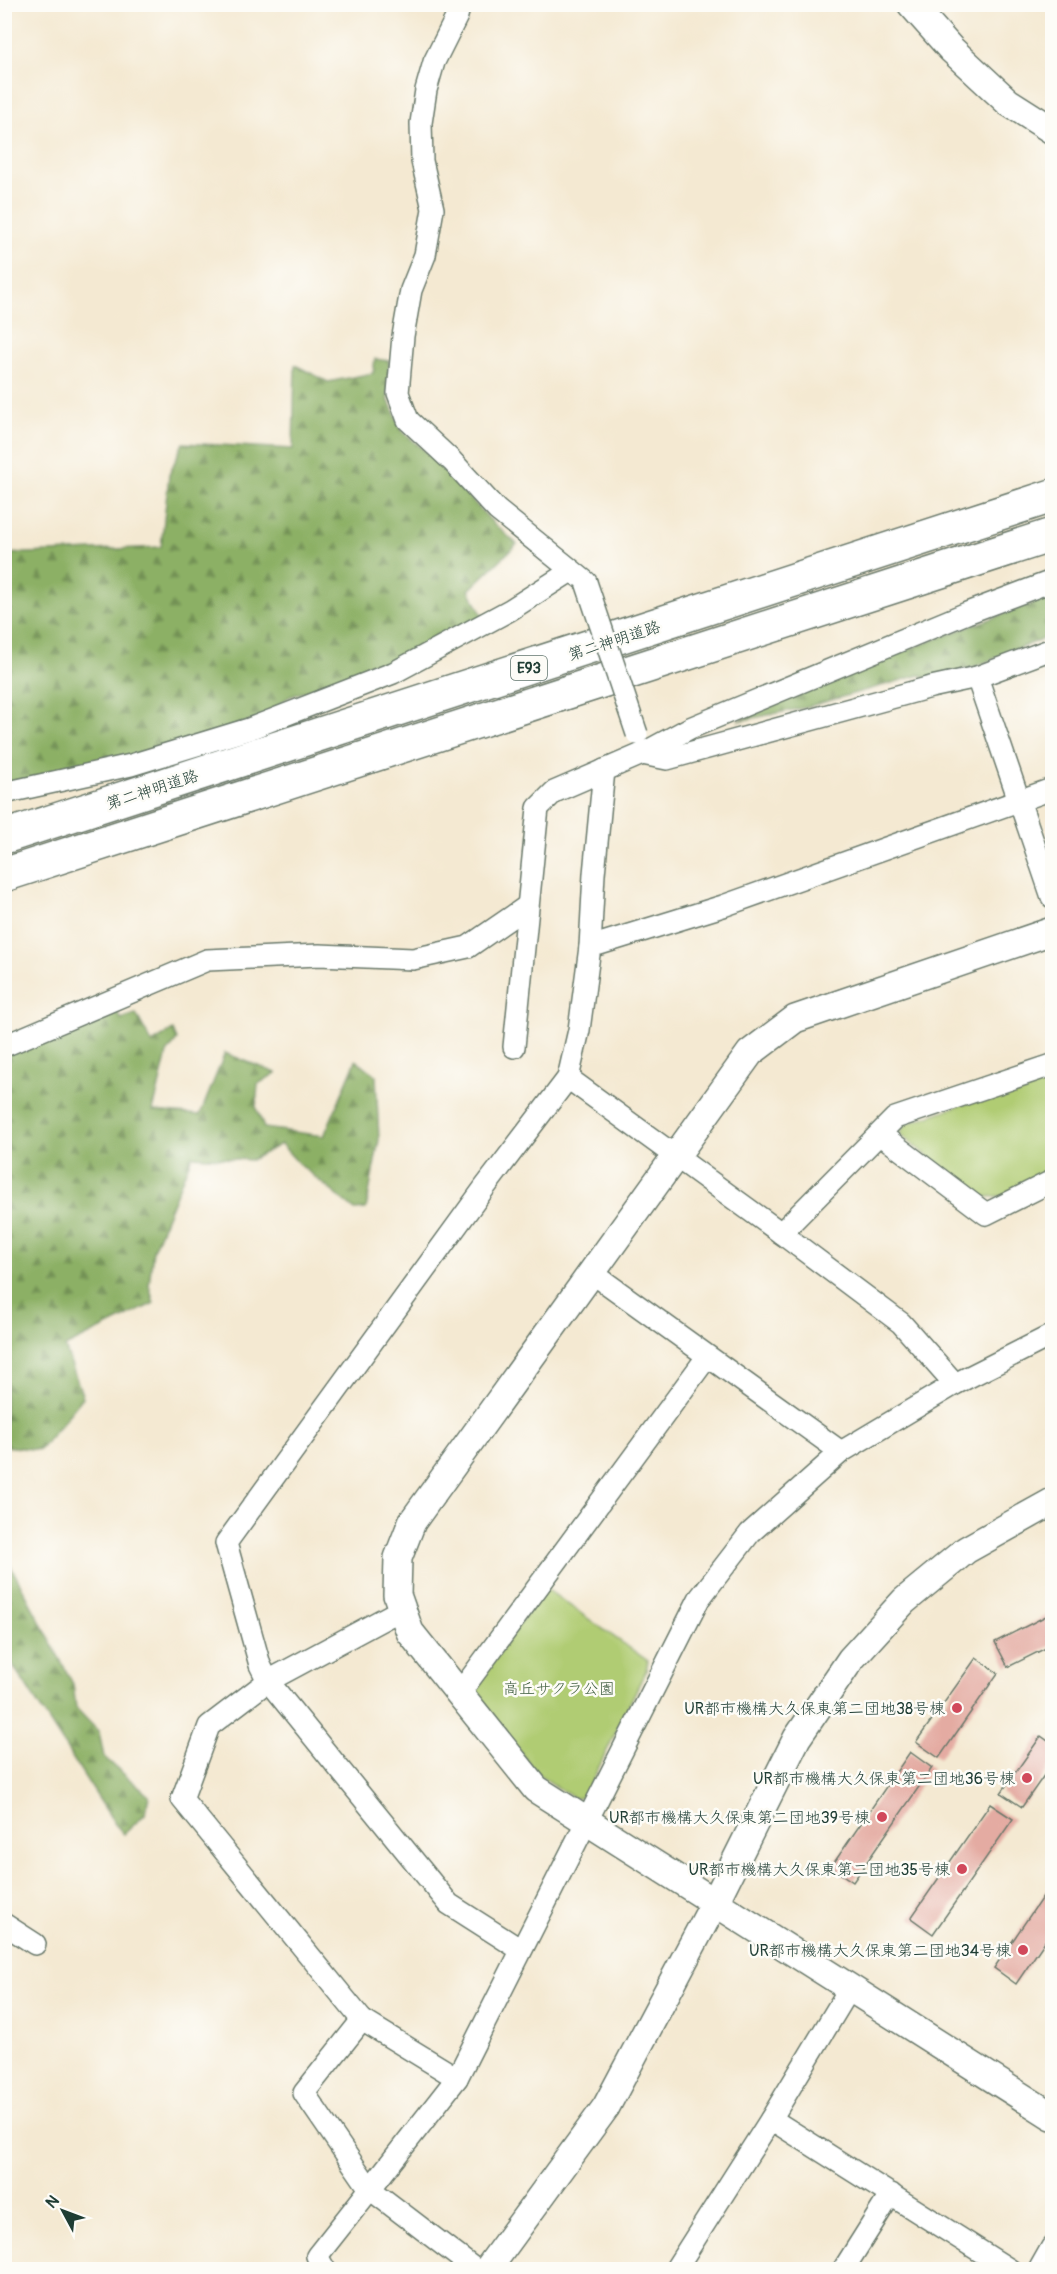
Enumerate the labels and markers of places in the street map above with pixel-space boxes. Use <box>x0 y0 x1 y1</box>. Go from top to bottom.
place label: UR都市機構大久保東第二団地38号棟 <box>684 1699 945 1719</box>
marker: UR都市機構大久保東第二団地38号棟 <box>950 1701 964 1715</box>
place label: UR都市機構大久保東第二団地36号棟 <box>753 1769 1015 1789</box>
marker: UR都市機構大久保東第二団地36号棟 <box>1020 1771 1034 1785</box>
place label: UR都市機構大久保東第二団地39号棟 <box>609 1808 870 1828</box>
marker: UR都市機構大久保東第二団地39号棟 <box>875 1810 889 1824</box>
place label: UR都市機構大久保東第二団地35号棟 <box>689 1860 950 1880</box>
marker: UR都市機構大久保東第二団地35号棟 <box>955 1862 969 1876</box>
place label: UR都市機構大久保東第二団地34号棟 <box>749 1941 1011 1961</box>
marker: UR都市機構大久保東第二団地34号棟 <box>1016 1943 1030 1957</box>

